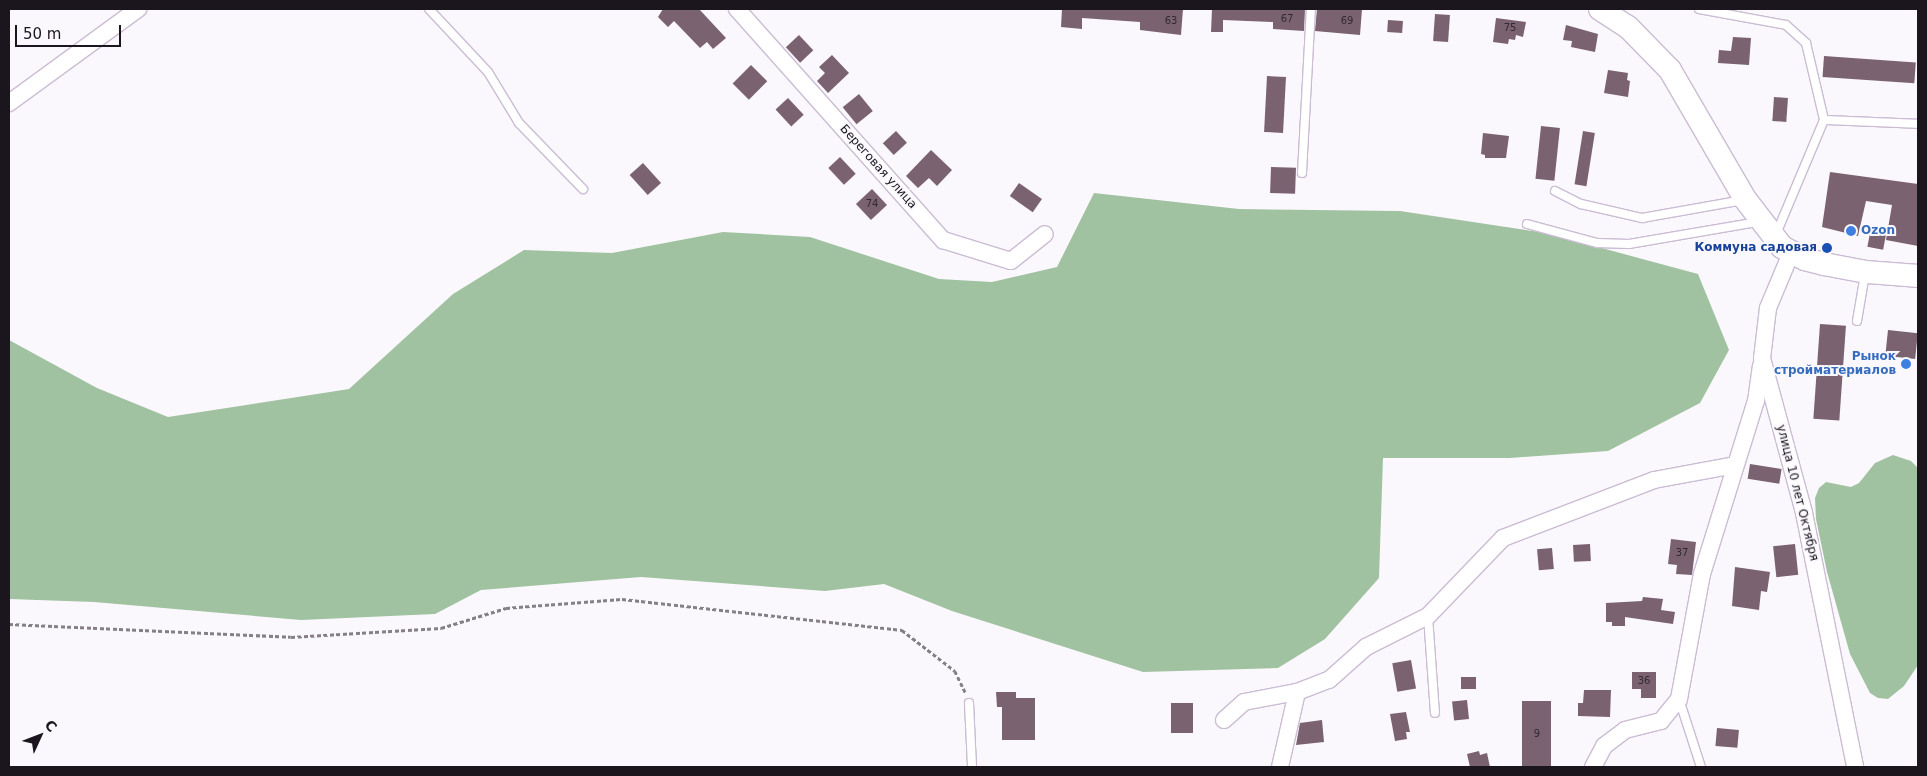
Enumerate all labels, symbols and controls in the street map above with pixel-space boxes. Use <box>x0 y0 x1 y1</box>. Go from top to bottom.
house number: 67 <box>1281 13 1293 25</box>
scale bar <box>18 15 124 47</box>
house number: 63 <box>1165 15 1177 27</box>
house number: 69 <box>1341 15 1353 27</box>
house number: 75 <box>1504 22 1516 34</box>
text: 50 m <box>23 25 61 43</box>
street label: Береговая улица <box>837 122 919 212</box>
house number: 74 <box>866 198 878 210</box>
place label: Ozon <box>1861 224 1895 238</box>
marker: Ozon <box>1845 225 1857 237</box>
place label: Коммуна садовая <box>1694 241 1817 255</box>
marker: Коммуна садовая <box>1821 242 1833 254</box>
place label: Рынок стройматериалов <box>1774 350 1896 378</box>
marker: Рынок стройматериалов <box>1900 358 1912 370</box>
street label: улица 10 лет Октября <box>1773 423 1821 563</box>
house number: 37 <box>1676 547 1688 559</box>
house number: 36 <box>1638 675 1650 687</box>
north arrow <box>15 711 65 761</box>
text: С <box>42 717 60 735</box>
house number: 9 <box>1534 728 1540 740</box>

